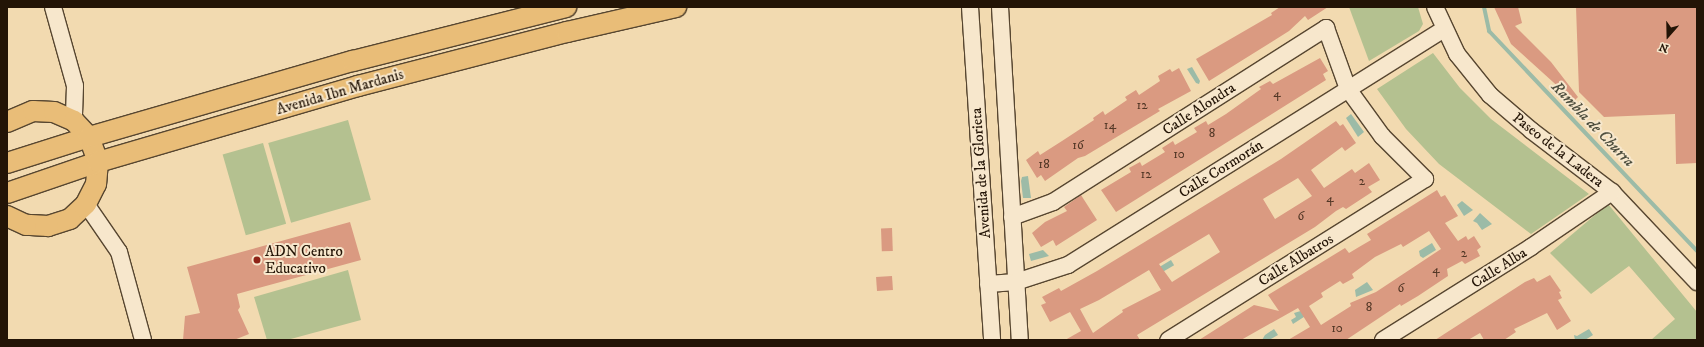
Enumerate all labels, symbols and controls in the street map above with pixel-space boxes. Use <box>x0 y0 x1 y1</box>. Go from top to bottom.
north arrow <box>1648 16 1688 56</box>
text: N <box>1657 39 1671 55</box>
street label: Avenida Ibn Mardanis <box>274 65 406 119</box>
water label: Rambla de Churra <box>1547 77 1639 171</box>
street label: Calle Alondra <box>1159 79 1239 139</box>
house number: 4 <box>1273 85 1281 101</box>
house number: 12 <box>1136 97 1148 113</box>
street label: Avenida de la Glorieta <box>967 107 995 239</box>
street label: Paseo de la Ladera <box>1509 109 1607 191</box>
house number: 14 <box>1104 117 1116 133</box>
house number: 8 <box>1209 125 1215 141</box>
street label: Calle Cormorán <box>1176 136 1266 202</box>
house number: 16 <box>1072 137 1084 153</box>
house number: 10 <box>1173 146 1185 162</box>
house number: 18 <box>1038 156 1050 172</box>
house number: 12 <box>1140 166 1152 182</box>
house number: 2 <box>1359 173 1365 189</box>
house number: 4 <box>1326 190 1334 206</box>
house number: 6 <box>1298 208 1304 224</box>
street label: Calle Albatros <box>1255 230 1337 290</box>
place label: ADN Centro Educativo <box>265 242 343 277</box>
street label: Calle Alba <box>1468 244 1530 292</box>
house number: 2 <box>1461 245 1467 261</box>
marker: ADN Centro Educativo <box>252 255 262 265</box>
house number: 4 <box>1432 261 1440 277</box>
house number: 6 <box>1398 280 1404 296</box>
house number: 8 <box>1366 299 1372 315</box>
house number: 10 <box>1331 320 1343 336</box>

